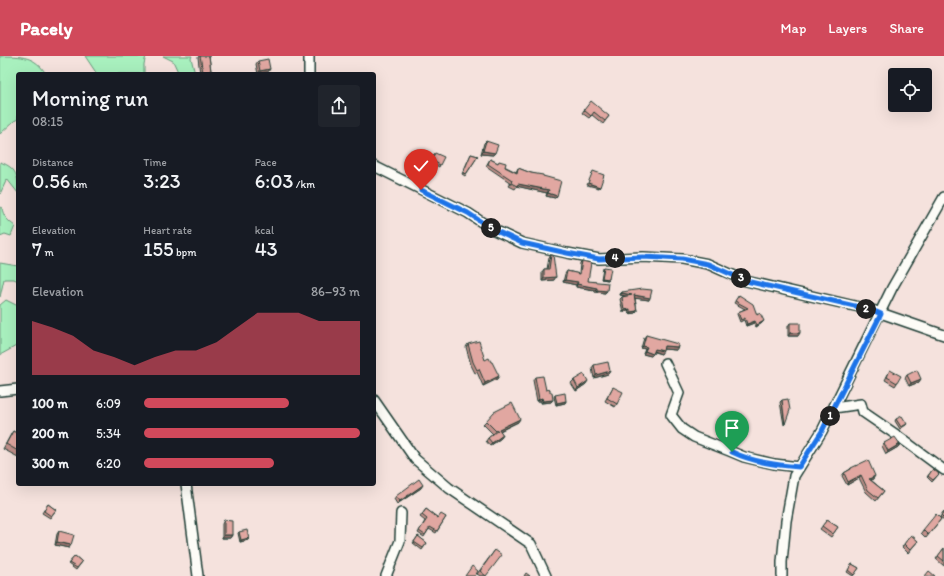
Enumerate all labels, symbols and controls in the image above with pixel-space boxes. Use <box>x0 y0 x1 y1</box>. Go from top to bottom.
text: Pacely <box>20 17 72 40</box>
text: Map <box>781 20 806 37</box>
text: Layers <box>828 20 867 37</box>
text: Share <box>889 20 924 37</box>
map controls <box>888 68 932 112</box>
button: locate <box>888 68 932 112</box>
text: Morning run <box>32 85 148 112</box>
button: share <box>318 85 360 127</box>
text: 08:15 <box>32 114 63 129</box>
pin <box>404 149 438 190</box>
icon: check <box>410 155 432 177</box>
text: Distance <box>32 156 73 169</box>
text: Time <box>143 156 167 169</box>
text: Pace <box>255 156 277 169</box>
text: 0.56 <box>32 169 70 193</box>
text: 3:23 <box>143 169 181 193</box>
text: 6:03 <box>255 169 293 193</box>
text: km <box>70 178 87 191</box>
text: /km <box>293 178 315 191</box>
pin: 5 <box>481 218 501 238</box>
text: 5 <box>488 221 494 234</box>
text: Elevation <box>32 224 76 237</box>
text: Heart rate <box>143 224 192 237</box>
text: kcal <box>255 224 274 237</box>
text: 7 <box>32 237 42 261</box>
text: 155 <box>143 237 174 261</box>
text: 43 <box>255 237 278 261</box>
text: m <box>42 246 54 259</box>
text: bpm <box>174 246 197 259</box>
pin: 4 <box>605 248 625 268</box>
text: 4 <box>612 251 618 264</box>
pin: 3 <box>731 268 751 288</box>
text: 3 <box>738 271 744 284</box>
text: Elevation <box>32 284 84 299</box>
text: 86–93 m <box>311 284 360 299</box>
pin: 2 <box>856 299 876 319</box>
text: 2 <box>863 302 869 315</box>
text: 100 m <box>32 396 68 411</box>
text: 6:09 <box>96 396 121 411</box>
pin: 1 <box>820 406 840 426</box>
text: 1 <box>827 409 833 422</box>
pin <box>715 411 749 452</box>
icon: arrive <box>721 417 743 439</box>
text: 200 m <box>32 426 69 441</box>
text: 5:34 <box>96 426 121 441</box>
text: 300 m <box>32 456 69 471</box>
text: 6:20 <box>96 456 121 471</box>

